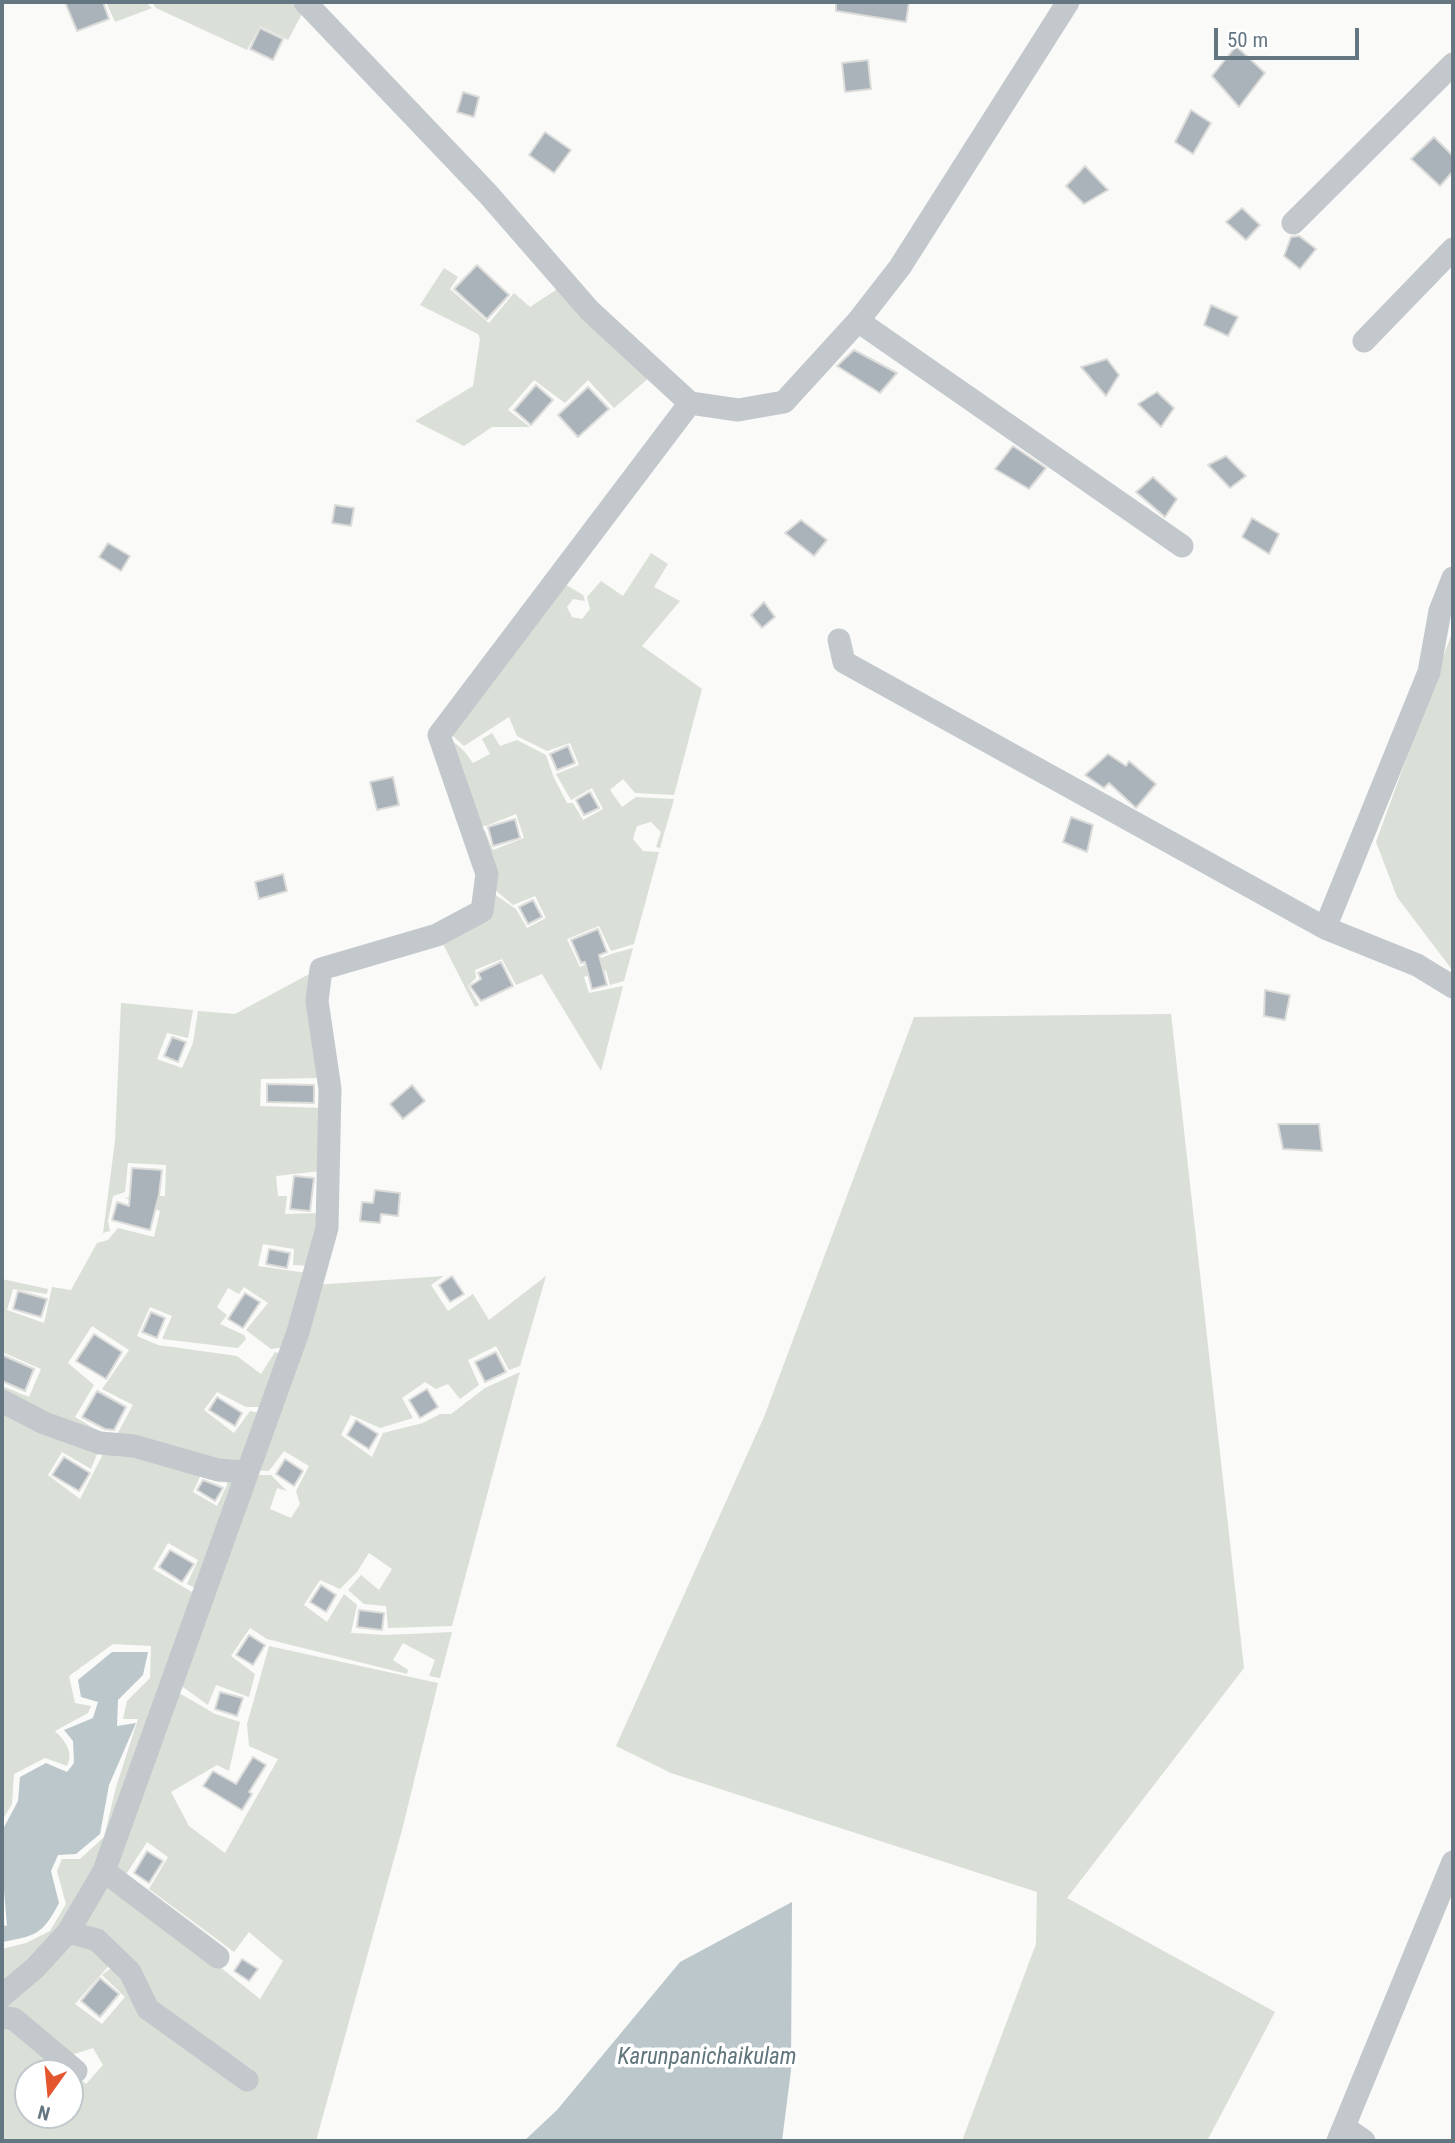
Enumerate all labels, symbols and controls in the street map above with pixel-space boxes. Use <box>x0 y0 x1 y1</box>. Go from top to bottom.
scale bar <box>1217 14 1362 58</box>
text: 50 m <box>1227 28 1268 52</box>
water label: Karunpanichaikulam <box>617 2044 797 2072</box>
north arrow <box>14 2059 84 2129</box>
text: N <box>35 2100 53 2125</box>

